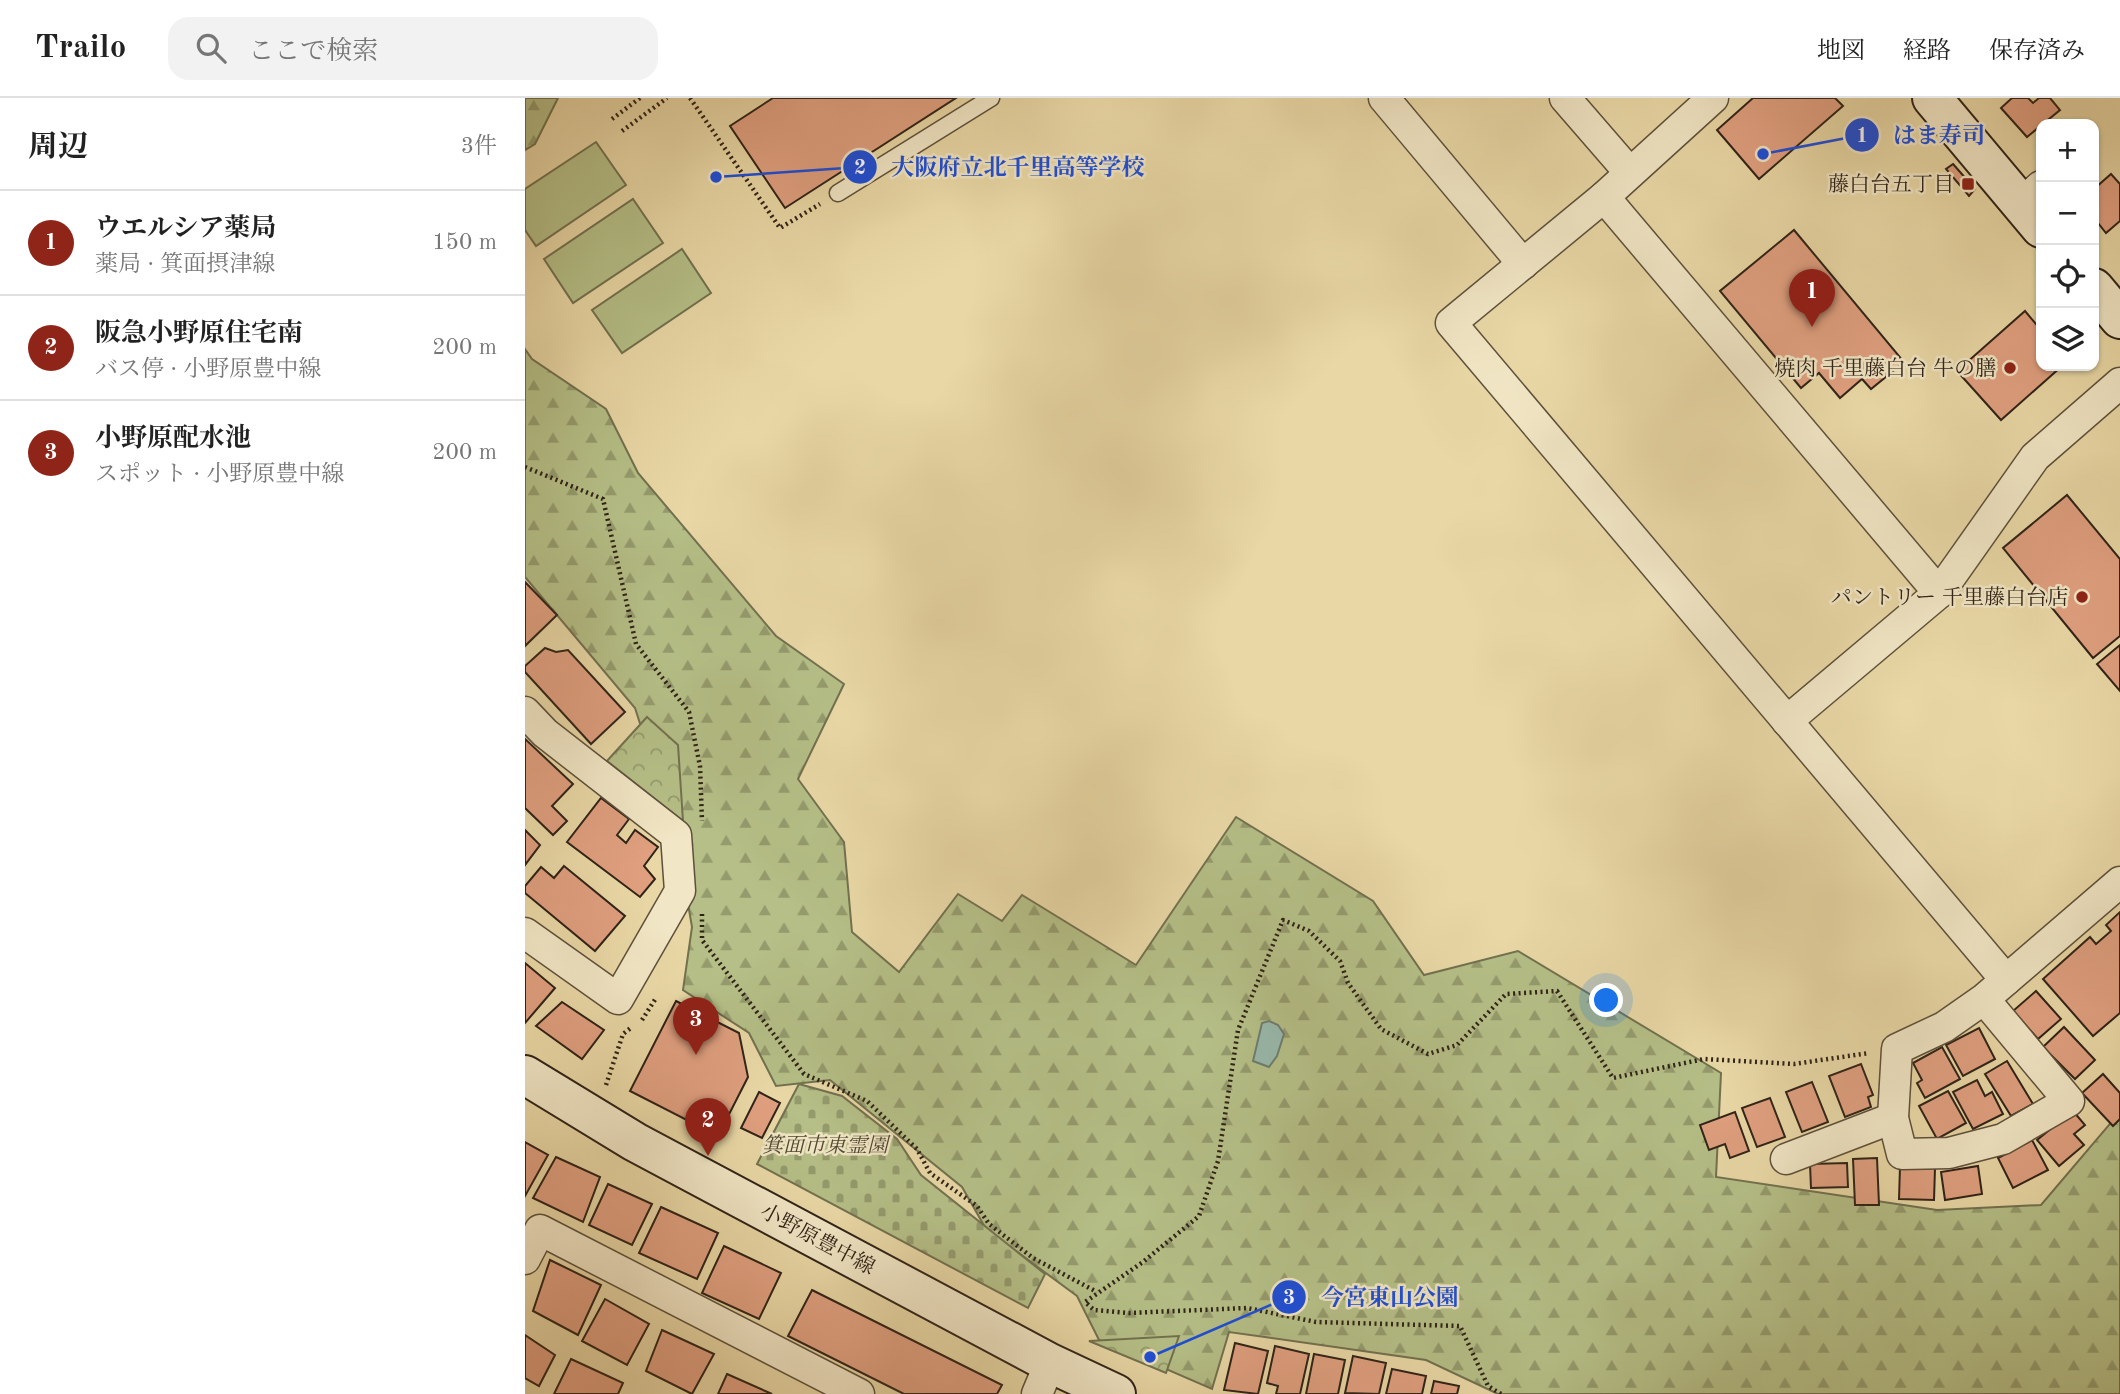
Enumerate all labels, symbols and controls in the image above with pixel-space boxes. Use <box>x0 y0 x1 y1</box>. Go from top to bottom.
search box <box>168 17 658 80</box>
icon: search <box>192 29 230 67</box>
text: Trailo <box>35 32 126 65</box>
text: ここで検索 <box>248 39 378 65</box>
text: 地図 <box>1817 40 1865 64</box>
text: 経路 <box>1903 40 1951 64</box>
text: 保存済み <box>1989 40 2085 64</box>
callout: はま寿司 <box>1844 113 1999 157</box>
map controls <box>2036 119 2099 371</box>
button: + <box>2036 119 2099 182</box>
text: はま寿司 <box>1893 123 1985 148</box>
text: 1 <box>1856 126 1868 147</box>
text: 周辺 <box>28 133 88 163</box>
text: 3件 <box>461 135 497 158</box>
callout: 大阪府立北千里高等学校 <box>843 145 1159 189</box>
text: 大阪府立北千里高等学校 <box>892 155 1145 180</box>
text: 2 <box>854 158 866 179</box>
place label: 藤白台五丁目 <box>1828 173 1954 196</box>
marker: 藤白台五丁目 <box>1960 176 1976 192</box>
button: − <box>2036 182 2099 245</box>
text: ウエルシア薬局 <box>95 216 276 242</box>
text: 1 <box>44 231 58 254</box>
text: 150 m <box>432 231 497 254</box>
button: locate <box>2036 245 2099 308</box>
text: 薬局 · 箕面摂津線 <box>95 253 275 276</box>
pin: 1 <box>1789 269 1835 327</box>
button: layers <box>2036 308 2099 371</box>
text: 阪急小野原住宅南 <box>95 321 303 347</box>
text: 2 <box>44 336 58 359</box>
text: 200 m <box>432 336 497 359</box>
place label: 焼肉 千里藤白台 牛の膳 <box>1774 357 1996 380</box>
text: バス停 · 小野原豊中線 <box>95 358 321 381</box>
marker: 焼肉 千里藤白台 牛の膳 <box>2002 360 2018 376</box>
text: 小野原配水池 <box>95 426 251 452</box>
text: 3 <box>44 441 58 464</box>
text: 200 m <box>432 441 497 464</box>
text: スポット · 小野原豊中線 <box>95 463 344 486</box>
place label: パントリー 千里藤白台店 <box>1831 586 2068 609</box>
marker: パントリー 千里藤白台店 <box>2074 589 2090 605</box>
your location <box>1589 983 1623 1017</box>
pin: 3 <box>673 997 719 1055</box>
pin: 2 <box>685 1098 731 1156</box>
park label: 箕面市東霊園 <box>762 1134 891 1157</box>
street label: 小野原豊中線 <box>757 1200 879 1279</box>
callout: 今宮東山公園 <box>1272 1275 1473 1319</box>
text: 今宮東山公園 <box>1321 1285 1459 1310</box>
text: 3 <box>1283 1288 1295 1309</box>

